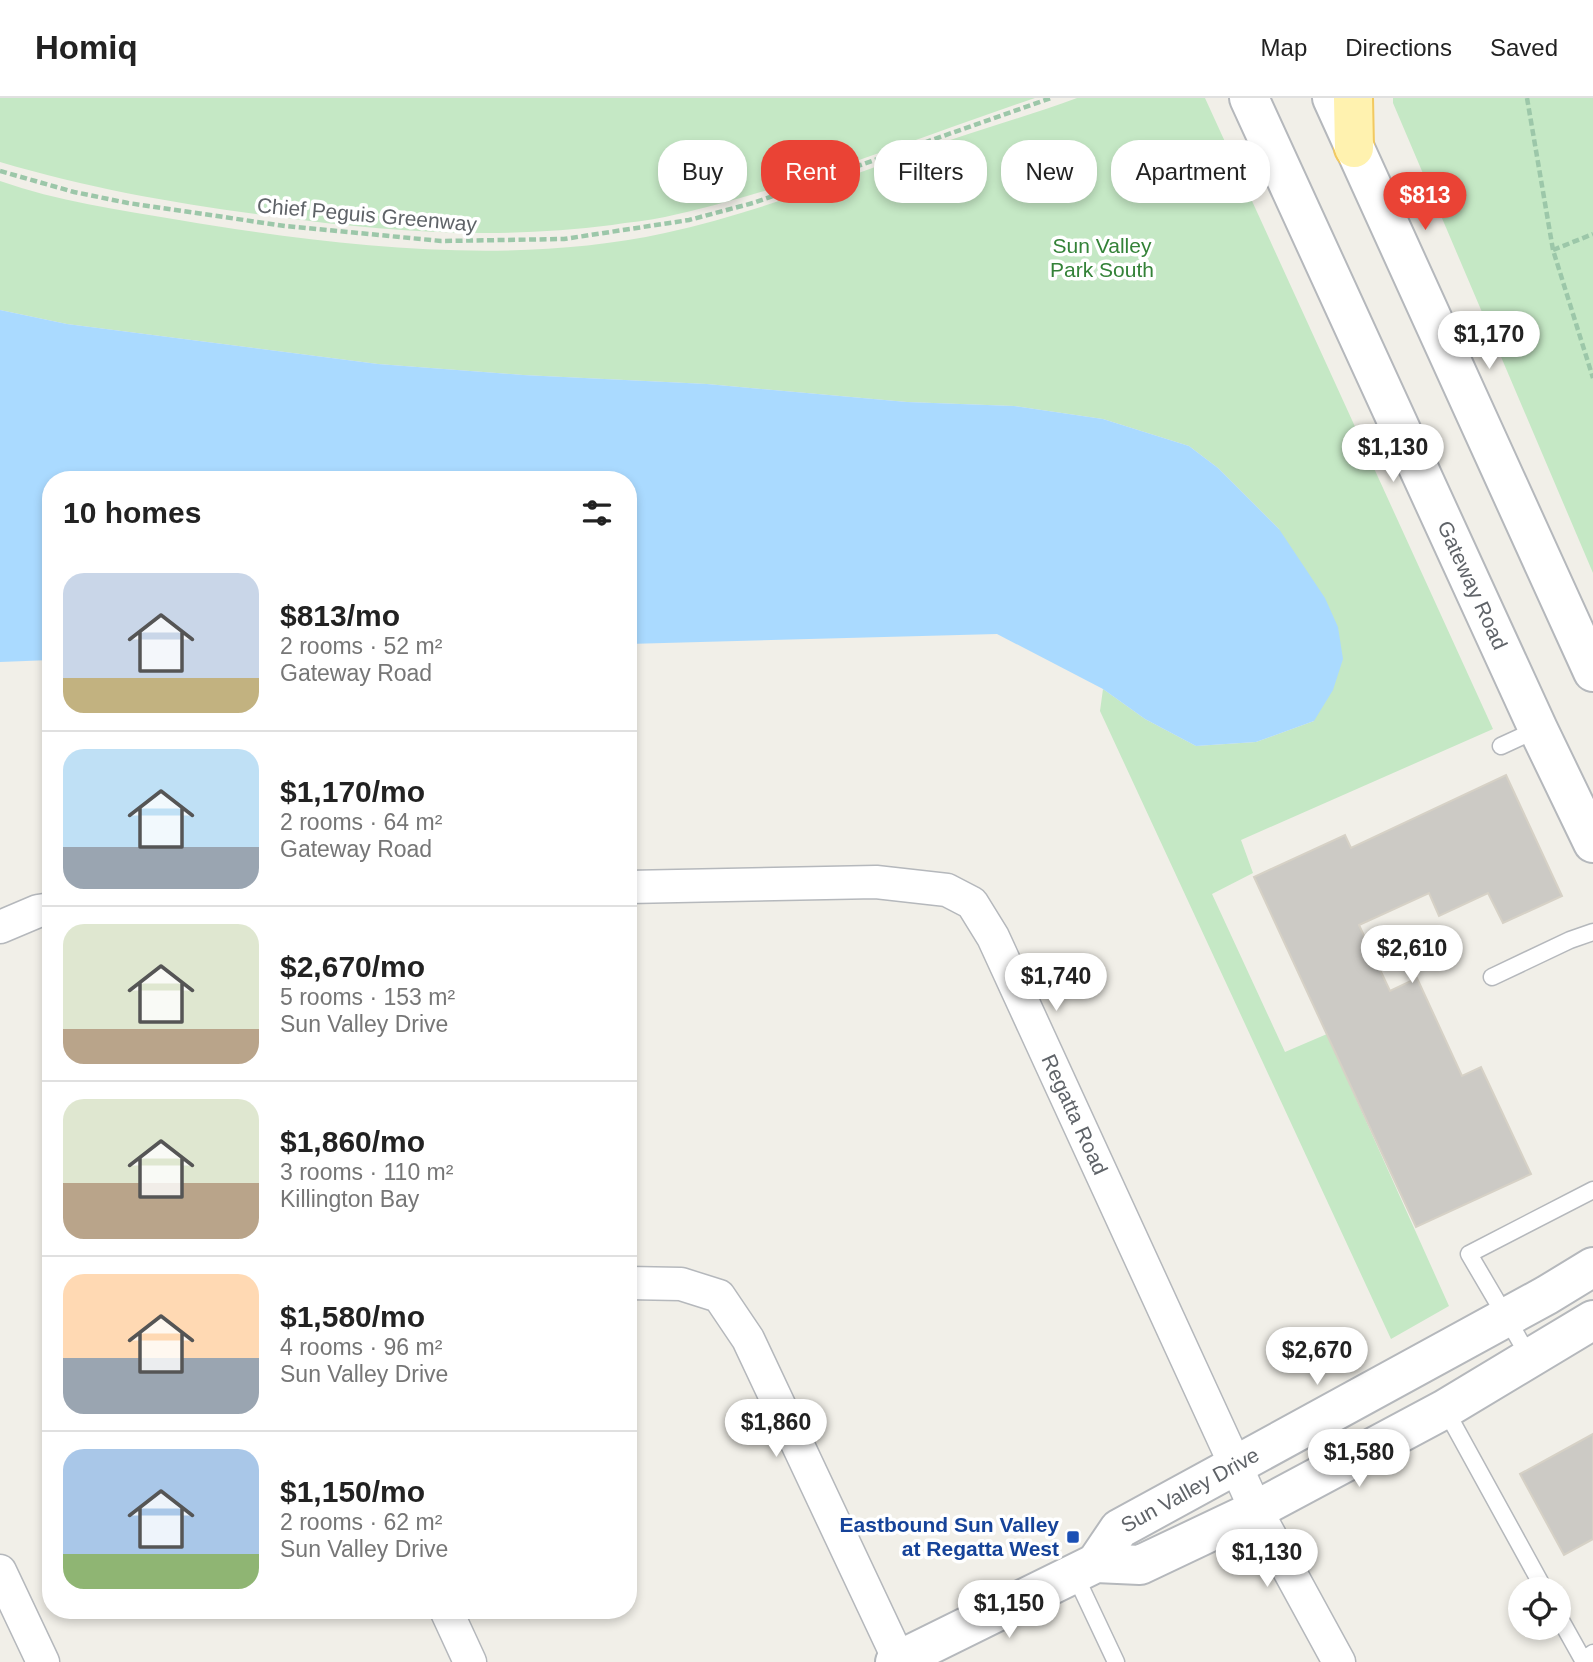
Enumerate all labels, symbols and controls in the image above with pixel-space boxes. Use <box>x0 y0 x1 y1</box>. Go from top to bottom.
text: Homiq <box>35 29 138 66</box>
text: Map <box>1261 34 1307 61</box>
text: Directions <box>1345 34 1452 61</box>
text: Saved <box>1490 34 1558 61</box>
chip: Buy <box>658 140 747 203</box>
chip: Rent <box>761 140 860 203</box>
chip: Filters <box>874 140 987 203</box>
chip: New <box>1001 140 1097 203</box>
chip: Apartment <box>1111 140 1270 203</box>
pin: $813 <box>1384 172 1466 232</box>
text: $813 <box>1399 182 1451 208</box>
street label: Chief Peguis Greenway <box>256 193 478 236</box>
park label: Sun Valley Park South <box>1050 234 1154 281</box>
pin: $1,170 <box>1432 312 1546 371</box>
text: $1,170 <box>1454 321 1524 347</box>
pin: $1,130 <box>1336 424 1450 484</box>
text: $1,130 <box>1358 434 1428 460</box>
icon: filters <box>578 494 616 532</box>
text: 10 homes <box>63 496 201 529</box>
street label: Gateway Road <box>1433 517 1512 653</box>
text: $813/mo <box>280 599 400 632</box>
icon: home <box>119 601 203 685</box>
text: 2 rooms · 52 m² <box>280 633 442 659</box>
text: Gateway Road <box>280 660 432 686</box>
text: $1,170/mo <box>280 775 425 808</box>
icon: home <box>119 777 203 861</box>
text: 2 rooms · 64 m² <box>280 809 442 835</box>
text: Gateway Road <box>280 836 432 862</box>
pin: $2,610 <box>1355 926 1469 985</box>
text: $2,610 <box>1377 935 1447 961</box>
text: $2,670/mo <box>280 950 425 983</box>
icon: home <box>119 952 203 1036</box>
pin: $1,740 <box>999 954 1113 1013</box>
text: $1,740 <box>1021 963 1091 989</box>
text: 5 rooms · 153 m² <box>280 984 455 1010</box>
text: Sun Valley Drive <box>280 1011 448 1037</box>
street label: Regatta Road <box>1037 1051 1112 1178</box>
text: $1,860/mo <box>280 1125 425 1158</box>
icon: home <box>119 1127 203 1211</box>
text: 3 rooms · 110 m² <box>280 1159 453 1185</box>
text: Killington Bay <box>280 1186 419 1212</box>
text: $1,580/mo <box>280 1300 425 1333</box>
icon: home <box>119 1302 203 1386</box>
pin: $2,670 <box>1260 1328 1374 1387</box>
text: 4 rooms · 96 m² <box>280 1334 442 1360</box>
text: $2,670 <box>1282 1337 1352 1363</box>
text: Sun Valley Drive <box>280 1361 448 1387</box>
pin: $1,860 <box>719 1400 833 1459</box>
text: $1,860 <box>741 1409 811 1435</box>
pin: $1,580 <box>1302 1430 1416 1489</box>
text: $1,580 <box>1324 1439 1394 1465</box>
street label: Sun Valley Drive <box>1117 1443 1263 1537</box>
text: $1,150/mo <box>280 1475 425 1508</box>
icon: home <box>119 1477 203 1561</box>
text: 2 rooms · 62 m² <box>280 1509 442 1535</box>
place label: Eastbound Sun Valley at Regatta West <box>840 1513 1059 1560</box>
marker: Eastbound Sun Valley at Regatta West <box>1065 1529 1081 1545</box>
pin: $1,130 <box>1210 1530 1324 1589</box>
text: Sun Valley Drive <box>280 1536 448 1562</box>
text: $1,130 <box>1232 1539 1302 1565</box>
map controls <box>1508 1577 1571 1640</box>
button: locate <box>1508 1577 1571 1640</box>
pin: $1,150 <box>952 1580 1066 1640</box>
text: $1,150 <box>974 1590 1044 1616</box>

